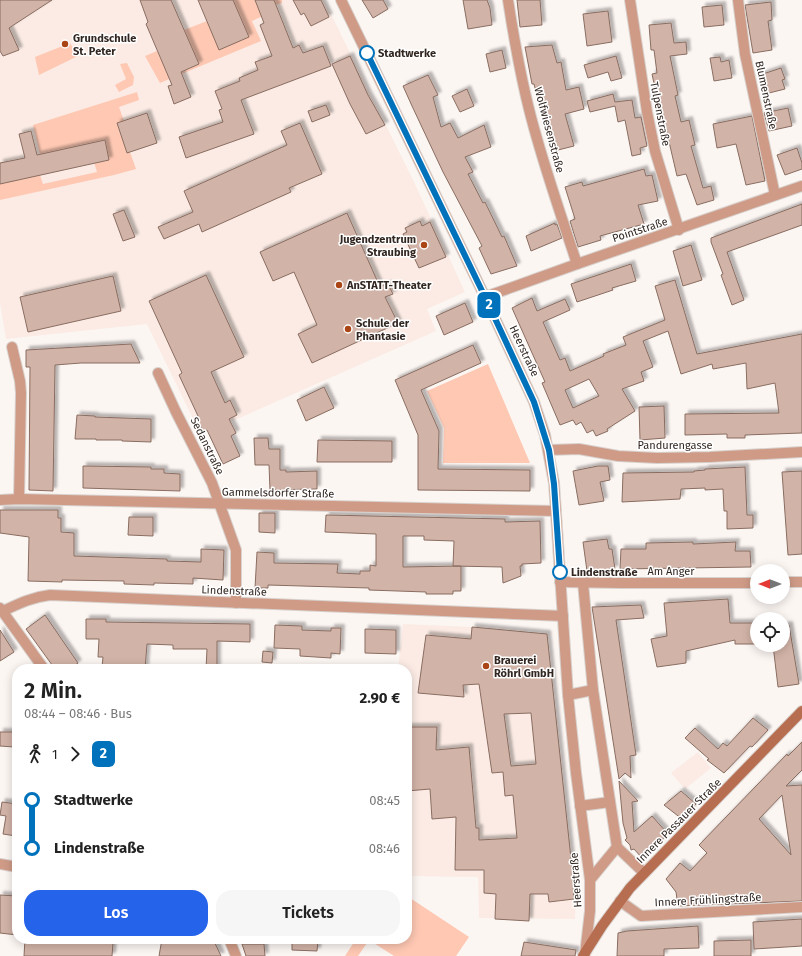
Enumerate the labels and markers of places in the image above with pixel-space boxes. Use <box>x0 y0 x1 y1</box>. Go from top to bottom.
place label: Grundschule St. Peter <box>73 32 136 58</box>
marker: Grundschule St. Peter <box>60 39 70 49</box>
marker: Stadtwerke <box>359 45 375 61</box>
place label: Stadtwerke <box>378 47 436 60</box>
place label: Jugendzentrum Straubing <box>339 233 417 259</box>
marker: Jugendzentrum Straubing <box>419 240 429 250</box>
place label: AnSTATT-Theater <box>346 279 432 292</box>
marker: AnSTATT-Theater <box>334 280 344 290</box>
place label: Schule der Phantasie <box>356 317 410 343</box>
marker: Schule der Phantasie <box>343 324 353 334</box>
marker: Lindenstraße <box>552 564 568 580</box>
place label: Lindenstraße <box>571 566 637 579</box>
place label: Brauerei Röhrl GmbH <box>494 654 554 680</box>
marker: Brauerei Röhrl GmbH <box>481 661 491 671</box>

